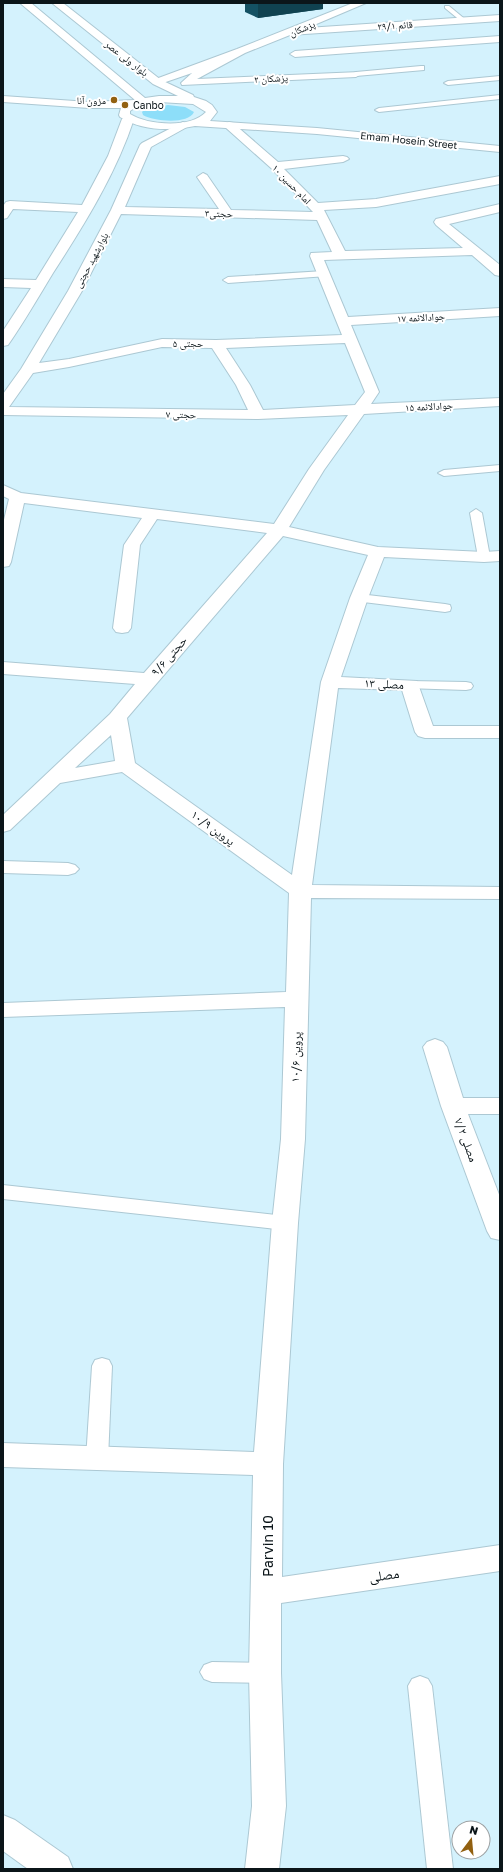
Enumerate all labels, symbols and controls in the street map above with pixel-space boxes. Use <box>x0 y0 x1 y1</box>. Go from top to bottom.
street label: پزشکان <box>287 17 317 40</box>
street label: قائم ۲۹/۱ <box>377 18 413 34</box>
street label: بلوار ولی عصر <box>102 37 151 80</box>
street label: پزشکان ۲ <box>254 71 288 86</box>
place label: مزون آنا <box>77 94 106 107</box>
marker: مزون آنا <box>109 95 119 105</box>
place label: Canbo <box>133 99 164 111</box>
marker: Canbo <box>120 100 130 110</box>
street label: Emam Hosein Street <box>360 129 458 151</box>
street label: ۱۰ امام حسین <box>269 162 314 208</box>
street label: حجتی۳ <box>205 207 234 221</box>
street label: بلوارشهید حجتی <box>71 230 112 290</box>
street label: جوادالائمه ۱۷ <box>397 310 446 324</box>
street label: حجتی ۵ <box>173 337 204 350</box>
street label: جوادالائمه ۱۵ <box>405 399 454 413</box>
street label: حجتی ۷ <box>166 408 197 421</box>
street label: حجتی ۹/۶ <box>147 632 190 679</box>
street label: مصلی ۱۳ <box>364 675 404 692</box>
street label: پروین ۱۰/۹ <box>188 807 239 849</box>
street label: پروین ۱۰/۶ <box>287 1031 304 1083</box>
street label: مصلی ۷/۲ <box>452 1116 481 1164</box>
street label: Parvin 10 <box>259 1515 276 1577</box>
street label: مصلی <box>368 1564 400 1586</box>
north arrow <box>451 1820 491 1860</box>
text: N <box>468 1823 480 1837</box>

